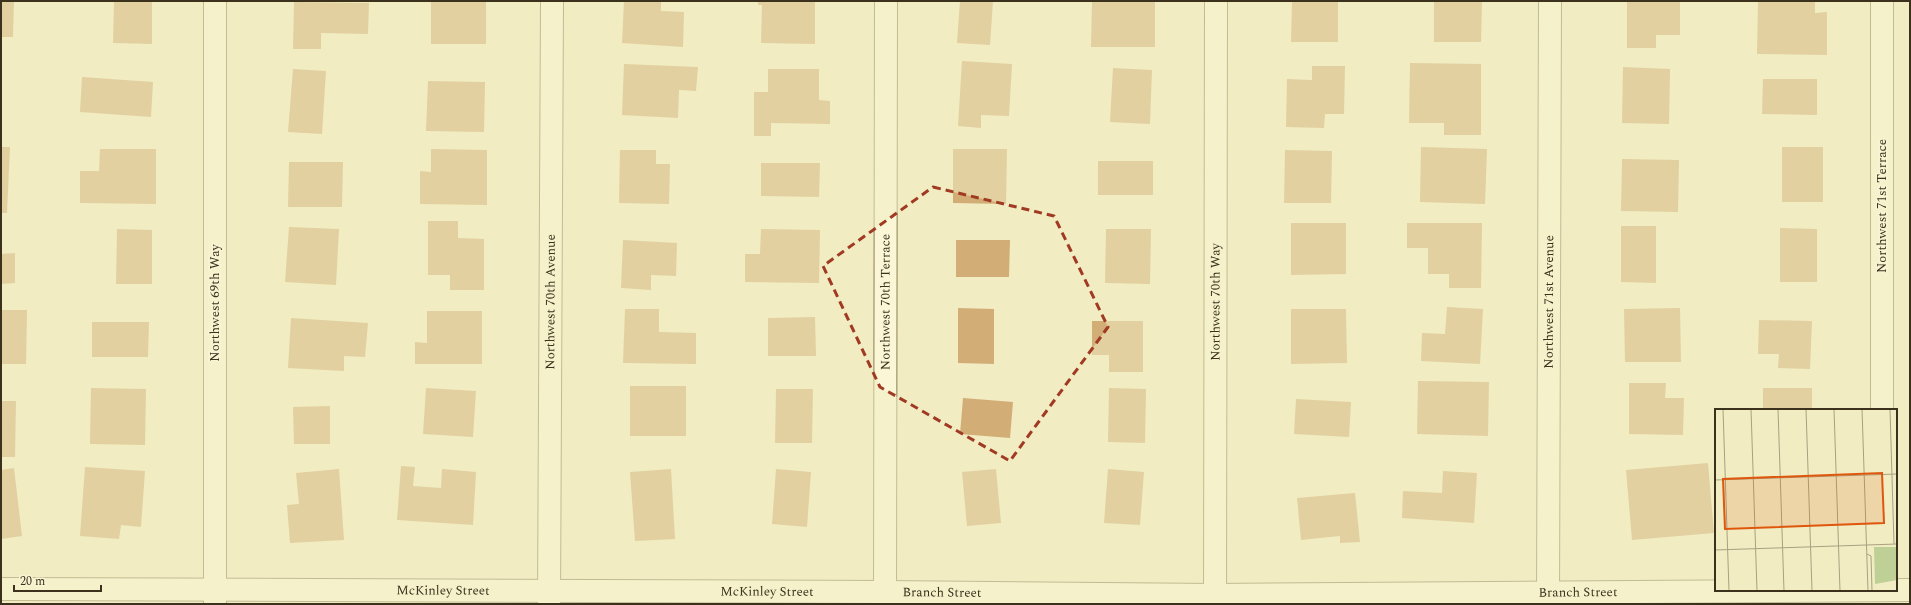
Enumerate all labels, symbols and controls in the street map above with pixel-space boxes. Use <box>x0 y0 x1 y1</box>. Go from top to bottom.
street label: Northwest 71st Terrace <box>1872 139 1892 273</box>
street label: Northwest 70th Avenue <box>540 234 561 370</box>
street label: Northwest 70th Terrace <box>875 234 896 370</box>
street label: Northwest 71st Avenue <box>1539 235 1559 369</box>
street label: Northwest 70th Way <box>1205 242 1226 361</box>
street label: Northwest 69th Way <box>205 244 225 362</box>
inset map <box>1715 409 1897 591</box>
scale bar <box>14 567 101 593</box>
text: 20 m <box>20 572 45 591</box>
street label: McKinley Street <box>396 580 490 601</box>
street label: McKinley Street <box>720 581 814 602</box>
street label: Branch Street <box>902 582 982 603</box>
street label: Branch Street <box>1538 582 1618 603</box>

